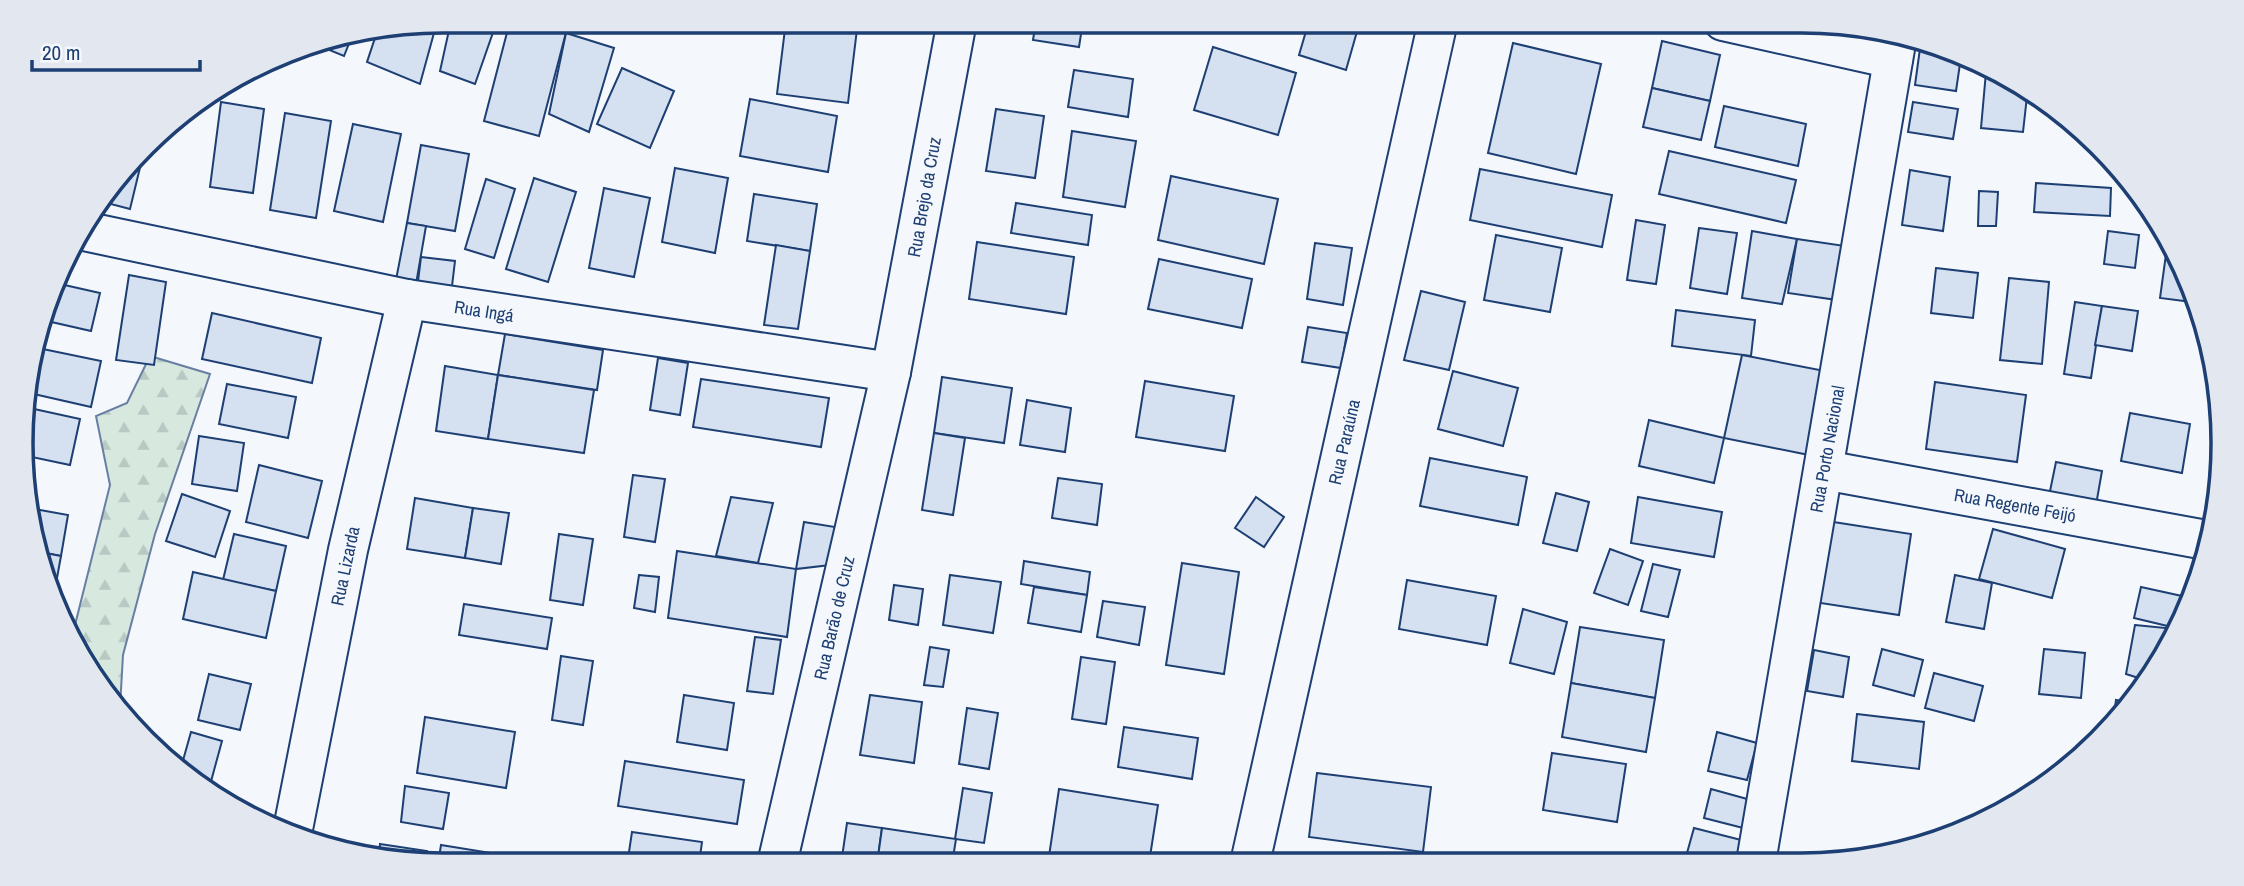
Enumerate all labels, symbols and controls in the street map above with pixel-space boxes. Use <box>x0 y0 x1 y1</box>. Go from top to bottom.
scale bar <box>32 28 200 72</box>
text: 20 m <box>42 38 80 67</box>
street label: Rua Brejo da Cruz <box>901 135 947 259</box>
street label: Rua Ingá <box>452 294 516 328</box>
street label: Rua Porto Nacional <box>1804 383 1850 515</box>
street label: Rua Paraúna <box>1322 397 1366 487</box>
street label: Rua Regente Feijó <box>1952 482 2078 528</box>
street label: Rua Lizarda <box>324 524 366 608</box>
street label: Rua Barão de Cruz <box>808 554 860 682</box>

